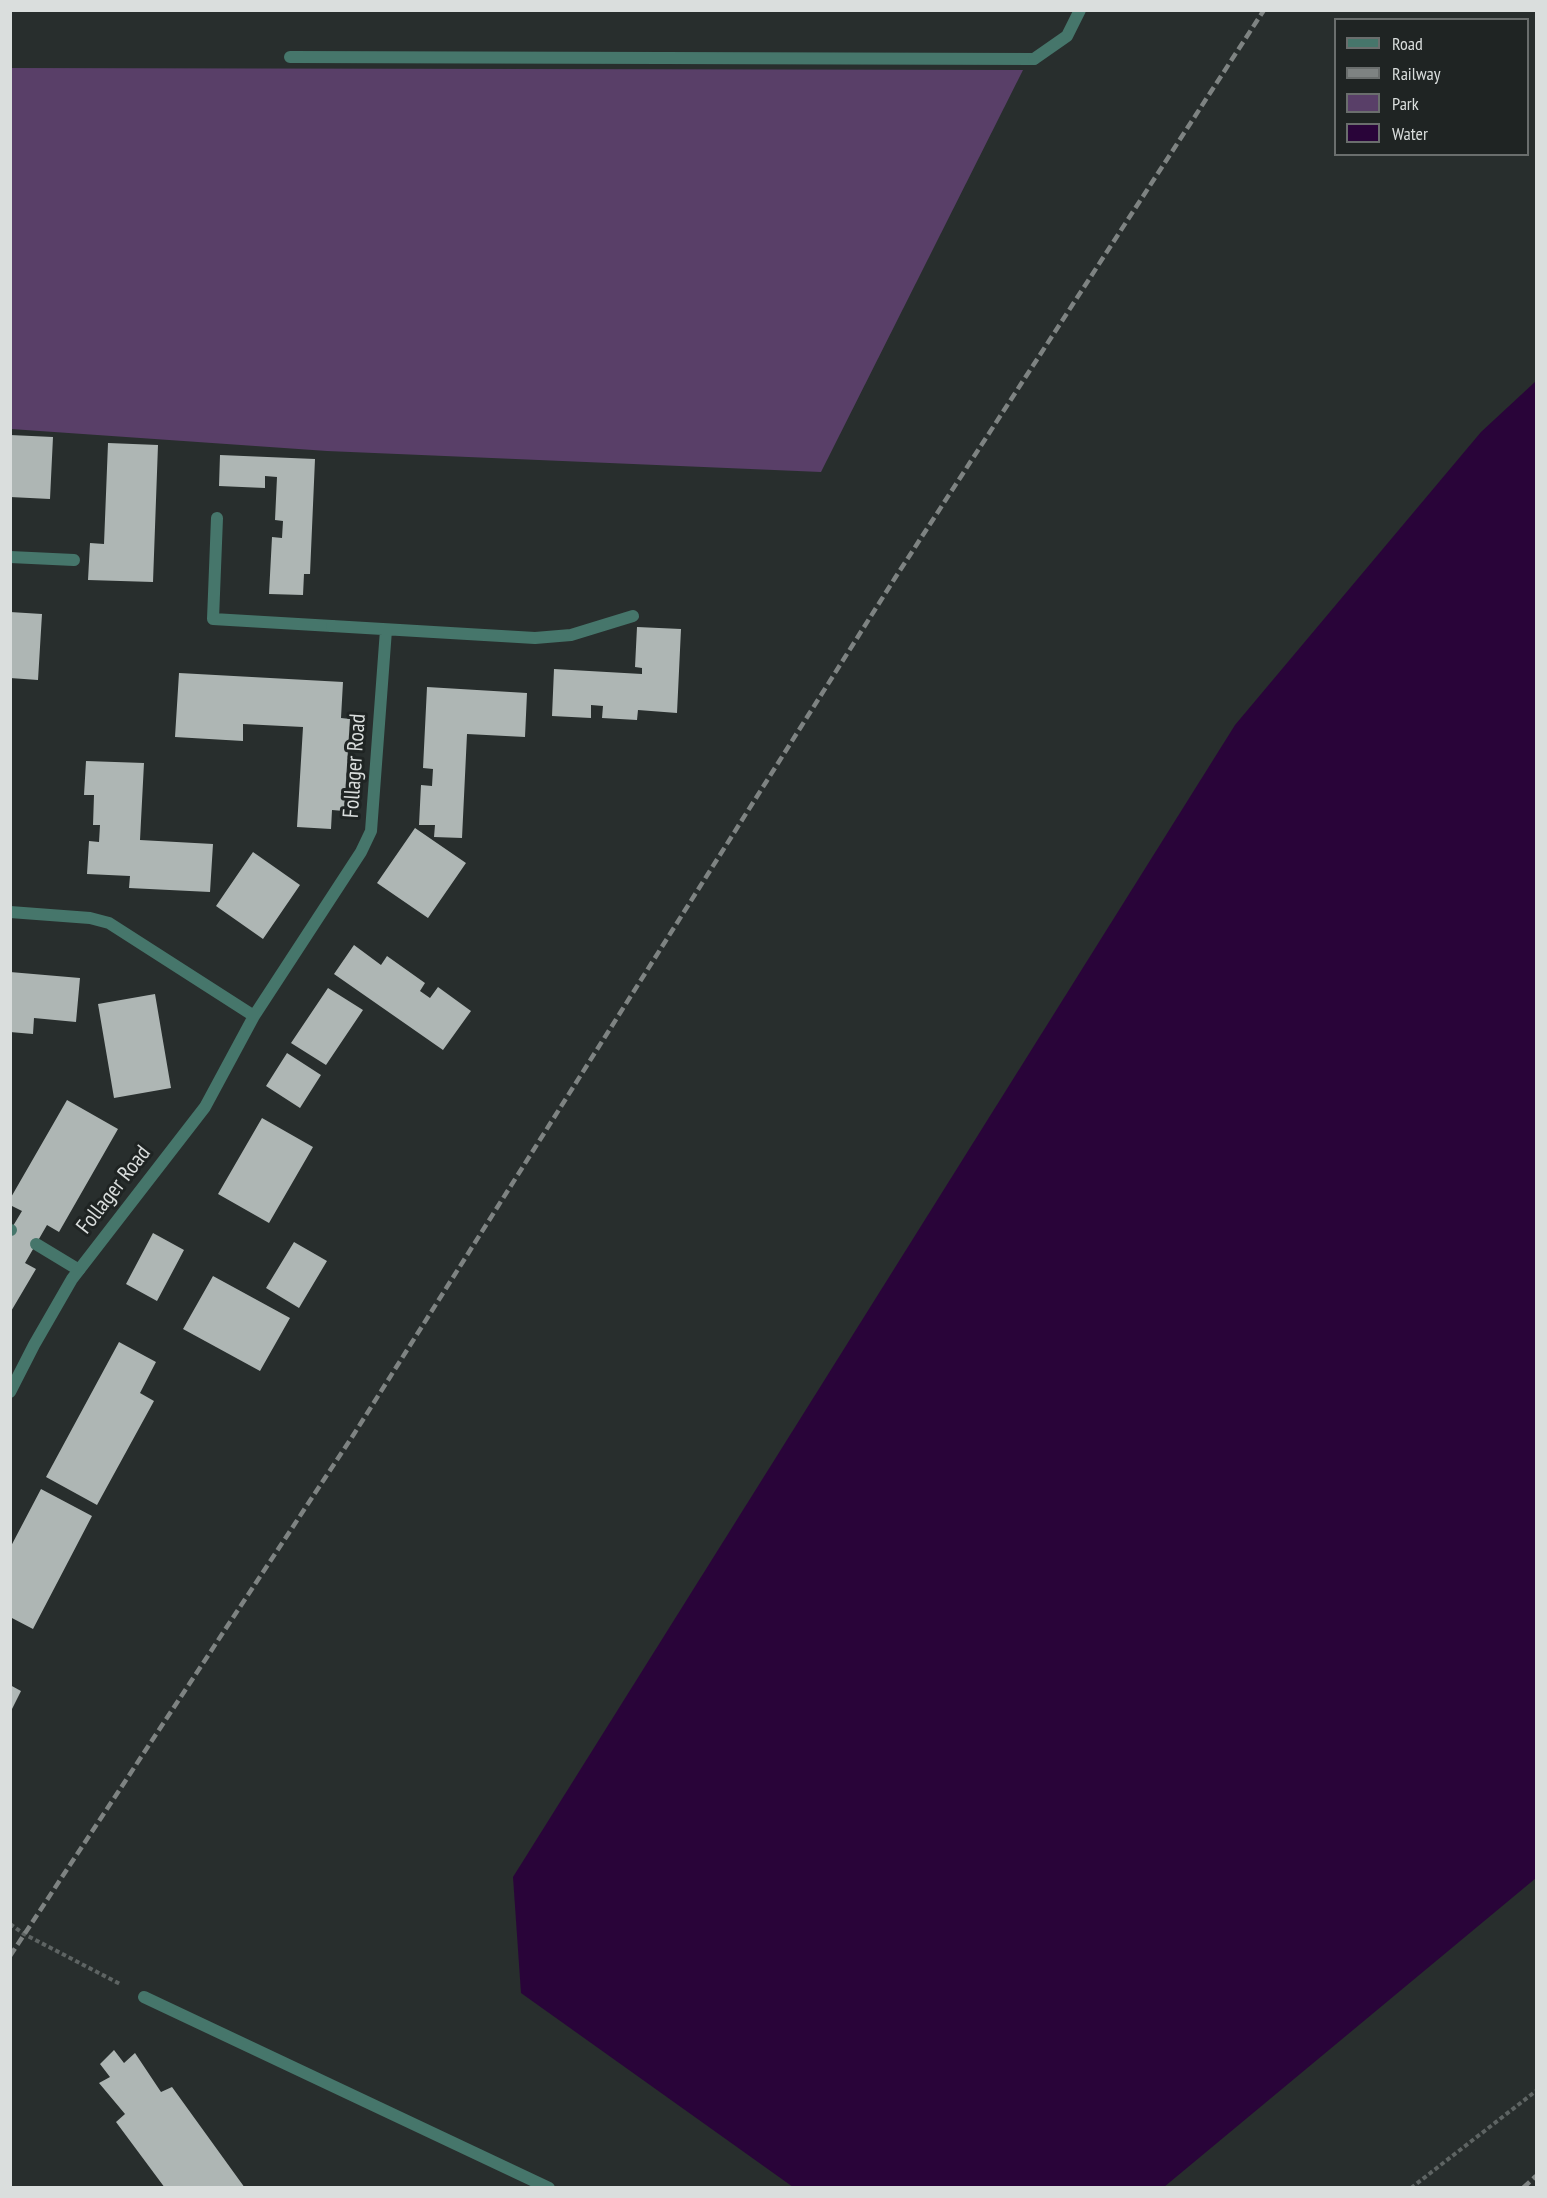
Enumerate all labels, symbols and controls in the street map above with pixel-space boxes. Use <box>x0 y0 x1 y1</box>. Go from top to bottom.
legend <box>1334 18 1529 156</box>
text: Road <box>1392 32 1423 55</box>
text: Railway <box>1392 62 1441 85</box>
text: Park <box>1392 92 1419 115</box>
text: Water <box>1392 122 1428 145</box>
street label: Follager Road <box>338 713 372 819</box>
street label: Follager Road <box>71 1141 157 1239</box>

